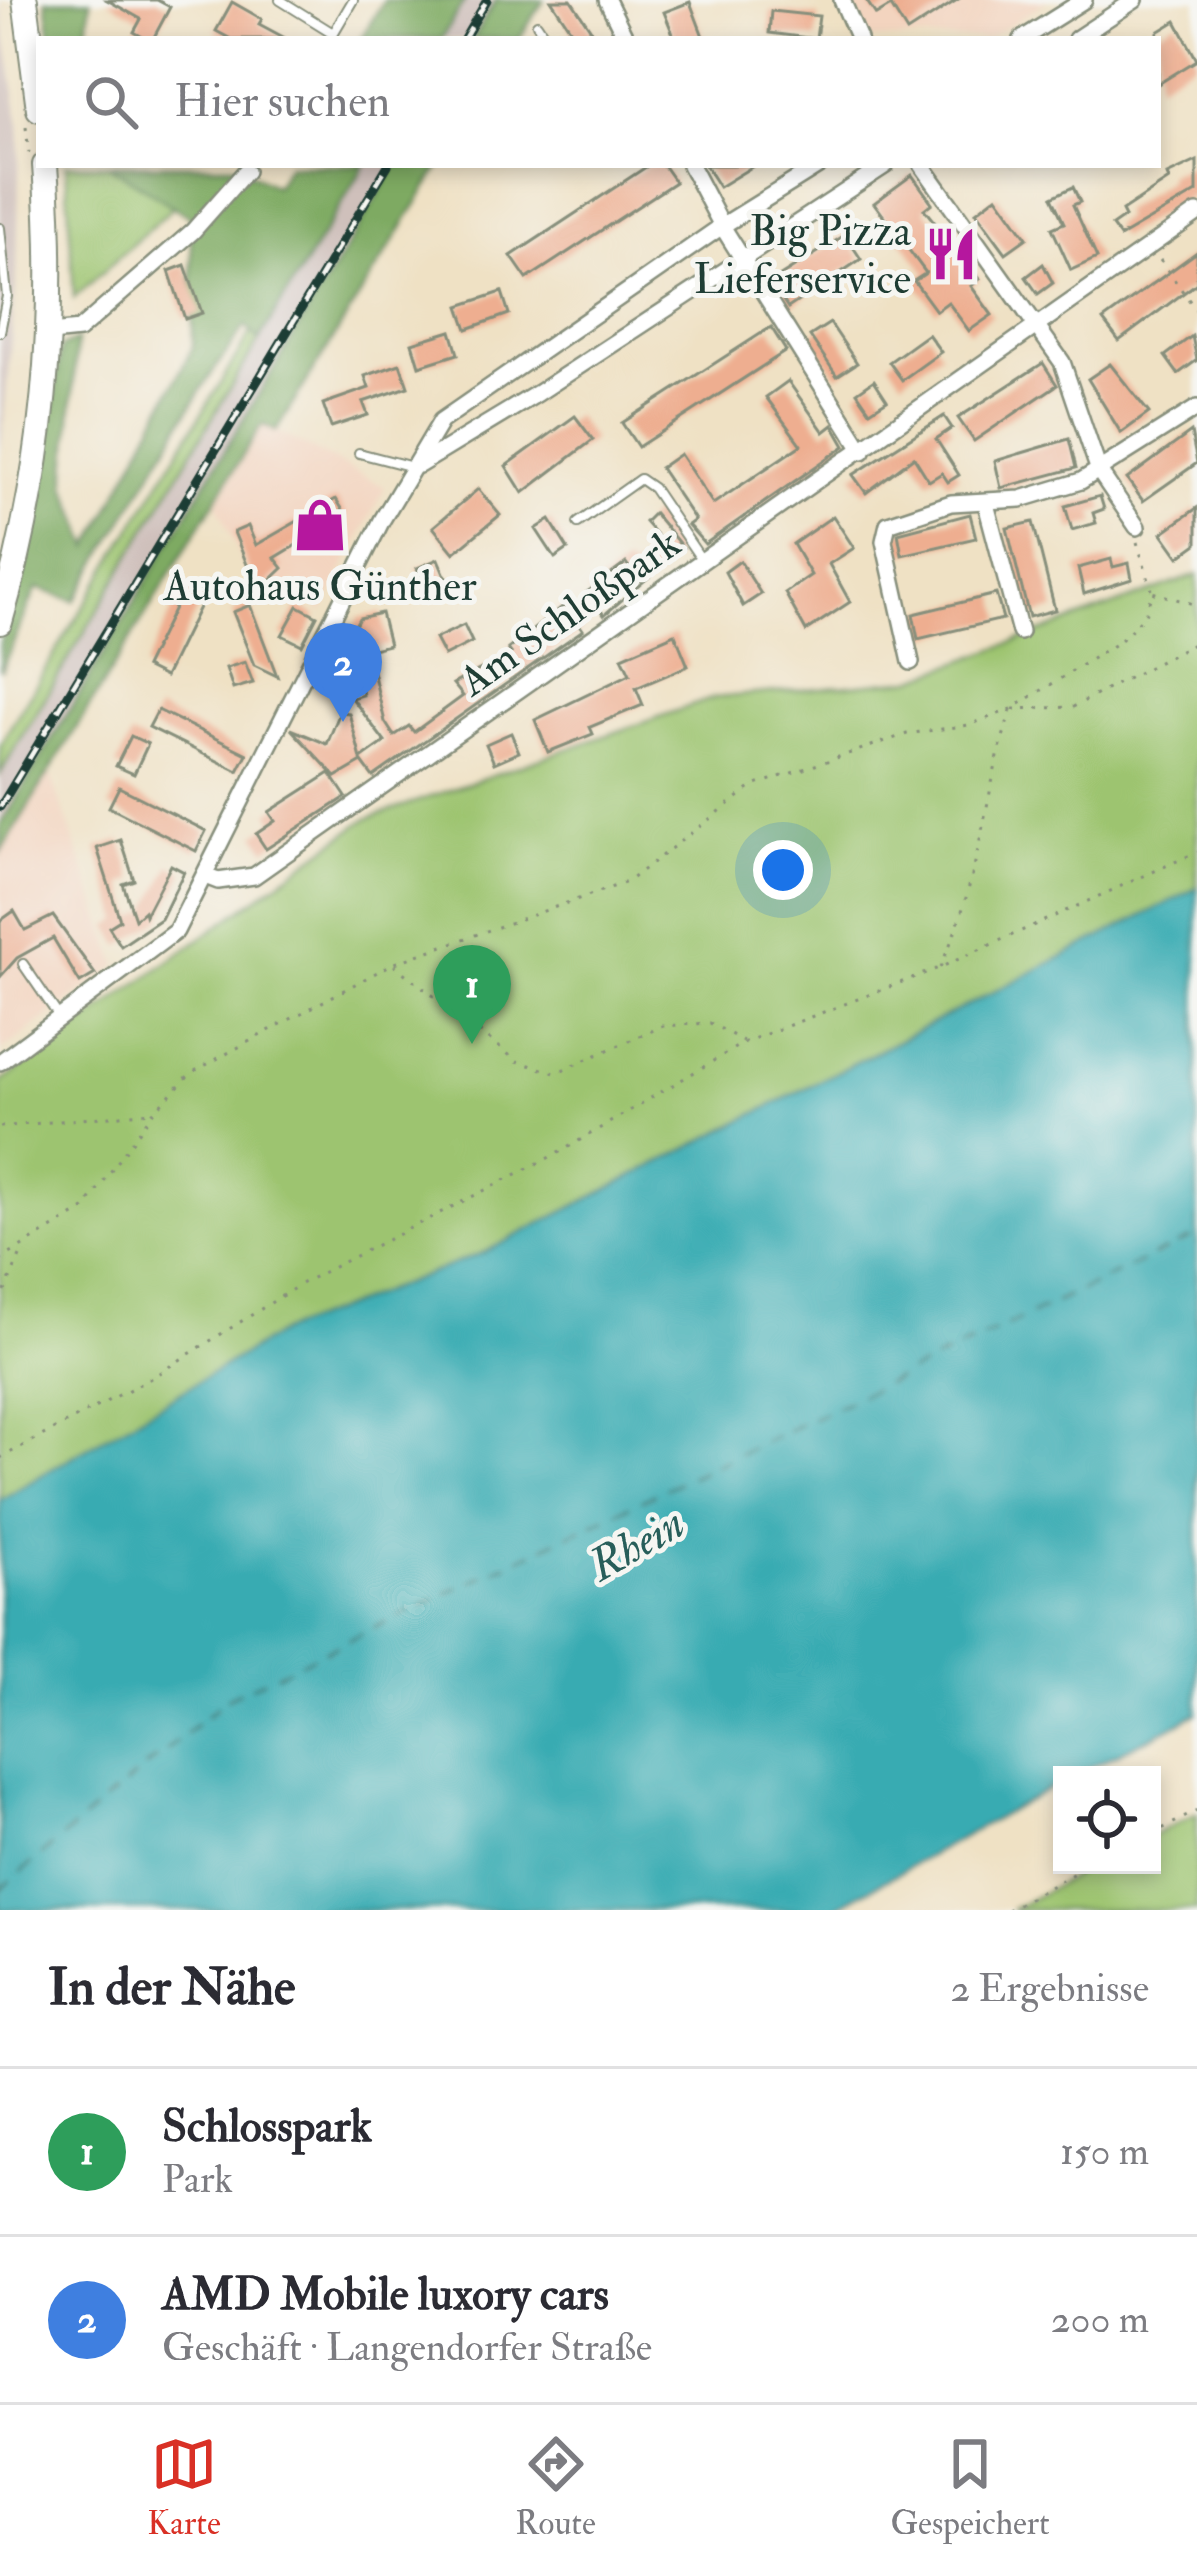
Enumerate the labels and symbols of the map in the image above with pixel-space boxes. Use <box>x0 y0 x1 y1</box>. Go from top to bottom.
place label: Big Pizza Lieferservice <box>694 206 912 306</box>
restaurant icon: Big Pizza Lieferservice <box>922 225 980 283</box>
shop icon: Autohaus Günther <box>291 496 349 554</box>
street label: Am Schloßpark <box>449 517 691 708</box>
place label: Autohaus Günther <box>162 561 477 613</box>
pin: 2 <box>304 623 382 722</box>
your location <box>753 840 813 900</box>
pin: 1 <box>433 945 511 1044</box>
water label: Rhein <box>579 1495 694 1595</box>

